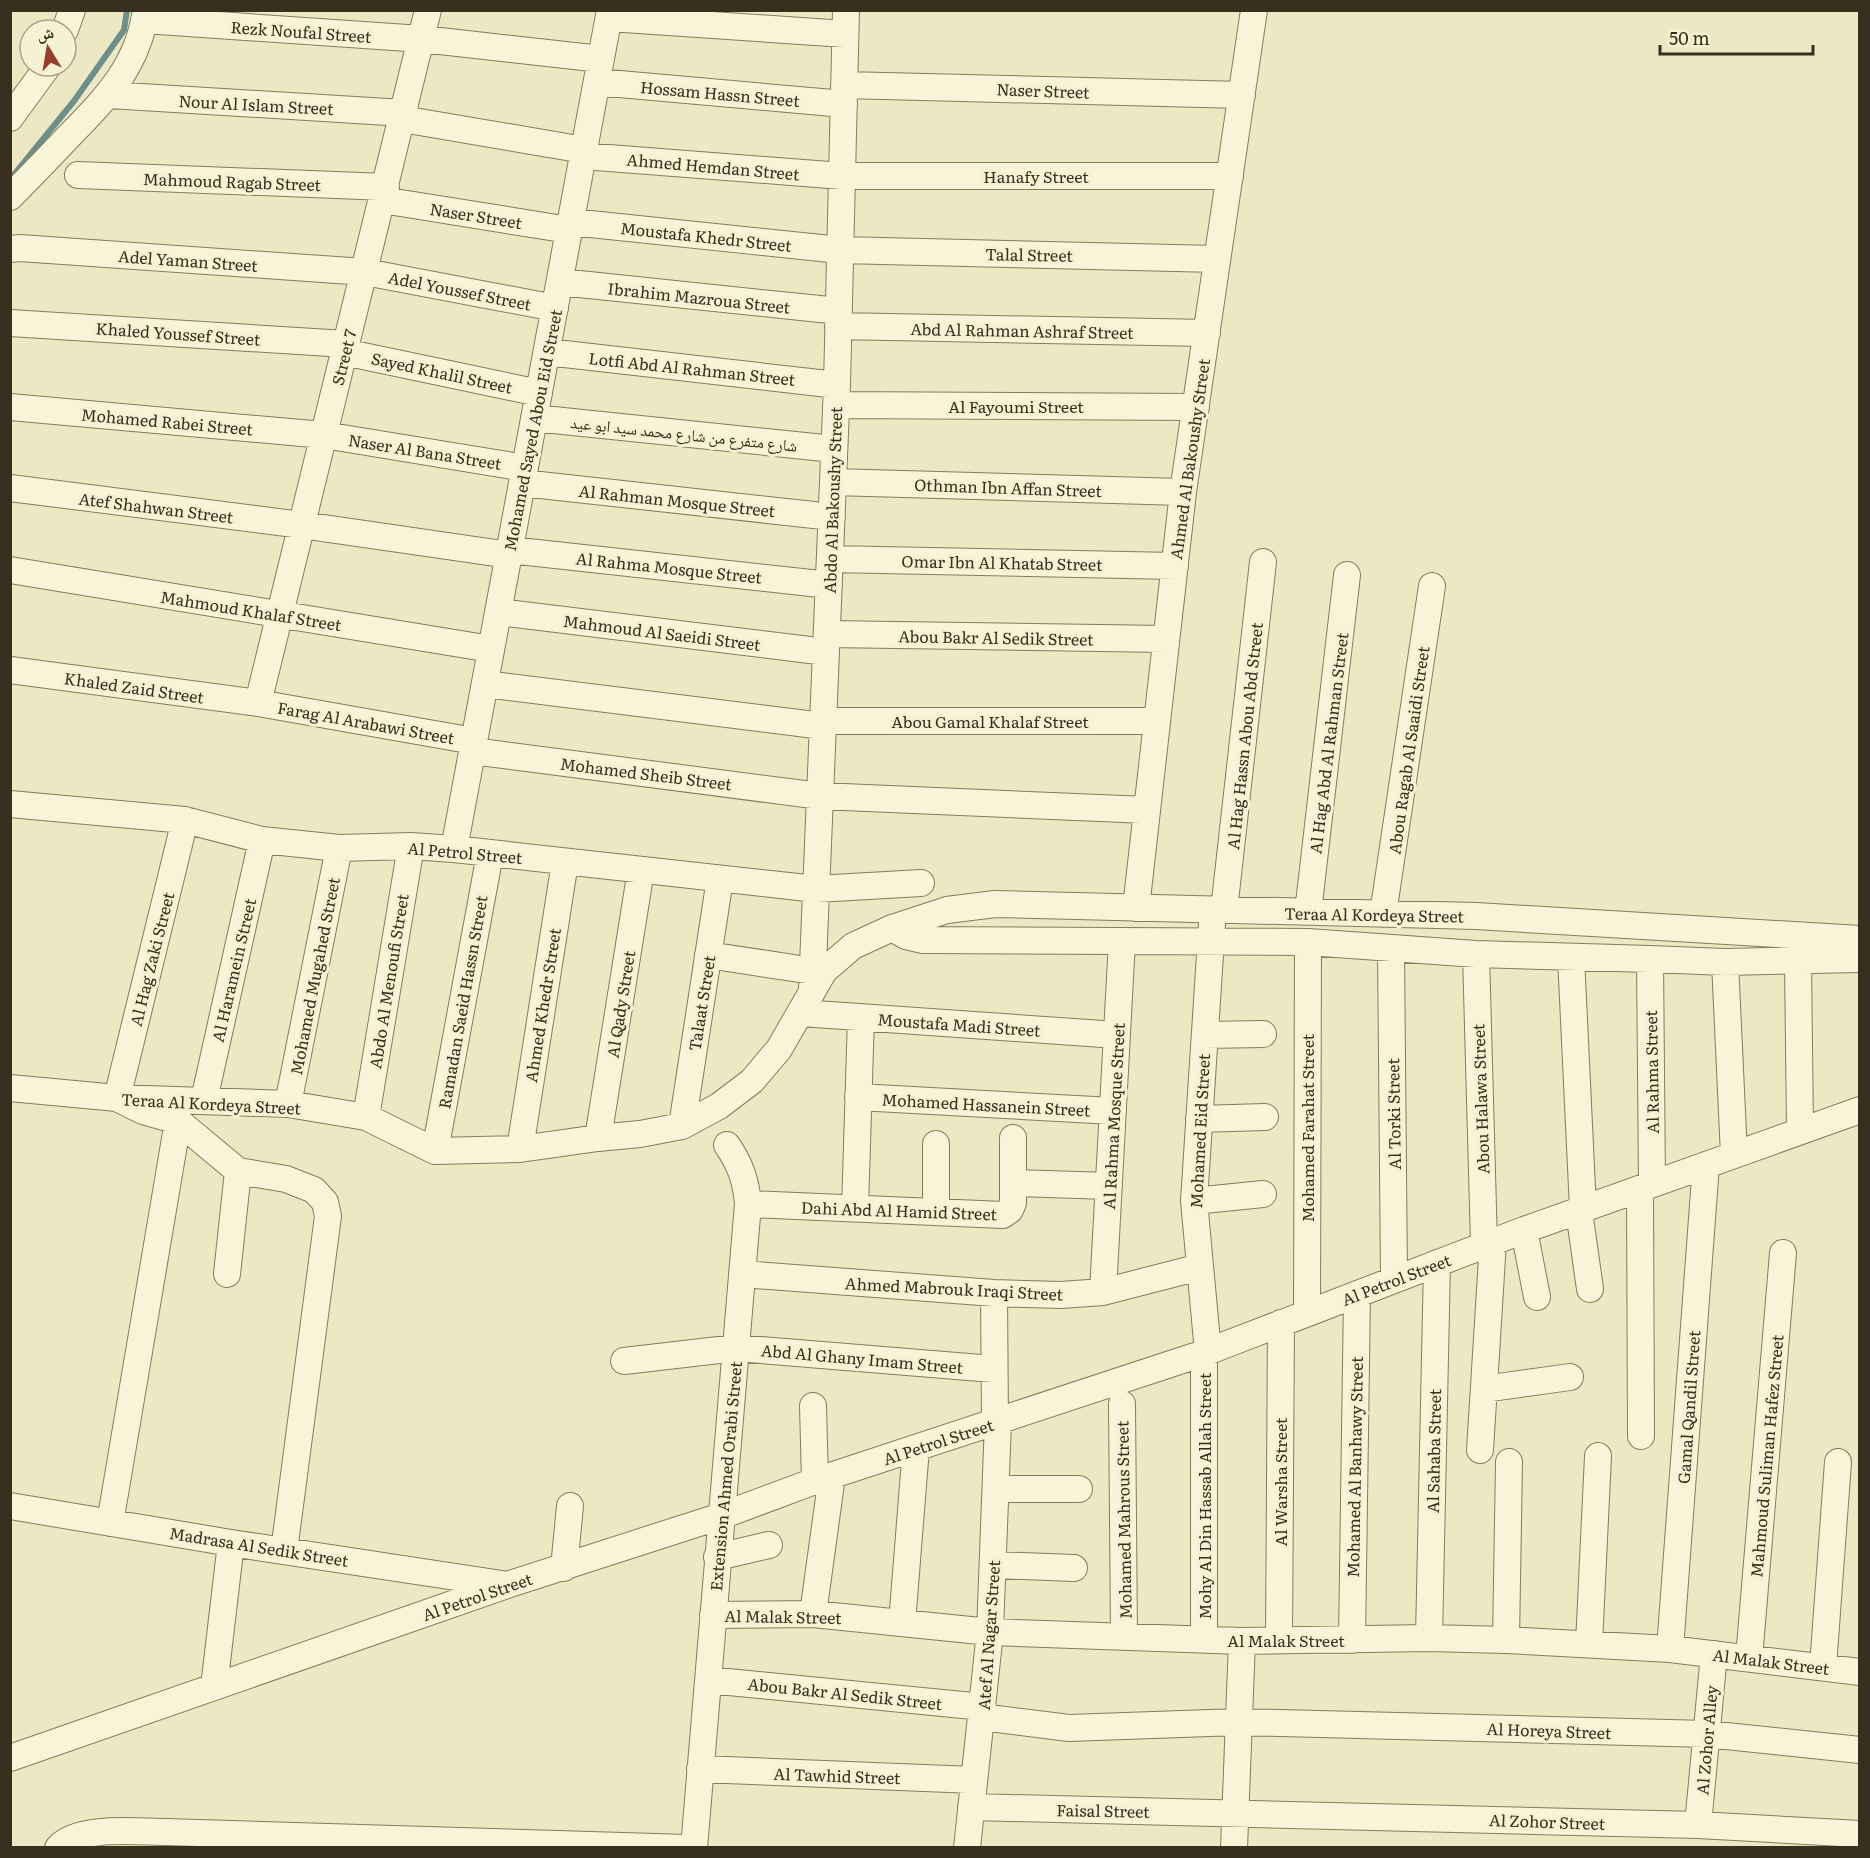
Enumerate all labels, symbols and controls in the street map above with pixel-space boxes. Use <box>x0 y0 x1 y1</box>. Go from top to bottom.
street label: Rezk Noufal Street <box>230 14 373 48</box>
north arrow <box>18 18 78 78</box>
scale bar <box>1660 18 1813 56</box>
text: ش <box>34 19 56 46</box>
text: 50 m <box>1669 24 1710 51</box>
street label: Hossam Hassn Street <box>639 74 801 112</box>
street label: Naser Street <box>996 76 1090 104</box>
street label: Nour Al Islam Street <box>178 88 335 120</box>
street label: Ahmed Hemdan Street <box>625 146 801 186</box>
street label: Hanafy Street <box>983 164 1089 188</box>
street label: Mahmoud Ragab Street <box>143 166 322 196</box>
street label: Naser Street <box>428 196 524 234</box>
street label: Moustafa Khedr Street <box>619 215 793 257</box>
street label: Talal Street <box>985 241 1074 267</box>
street label: Adel Yaman Street <box>117 243 259 277</box>
street label: Adel Youssef Street <box>386 264 534 316</box>
street label: Ibrahim Mazroua Street <box>606 275 792 319</box>
street label: Mohamed Sayed Abou Eid Street <box>497 306 567 553</box>
street label: Khaled Youssef Street <box>95 315 262 351</box>
street label: Abd Al Rahman Ashraf Street <box>910 316 1134 344</box>
street label: Street 7 <box>324 326 362 388</box>
street label: Sayed Khalil Street <box>369 345 515 399</box>
street label: Lotfi Abd Al Rahman Street <box>587 345 797 391</box>
street label: Ahmed Al Bakoushy Street <box>1163 356 1215 561</box>
street label: Al Fayoumi Street <box>948 394 1084 418</box>
street label: Mohamed Rabei Street <box>80 402 254 441</box>
street label: Abdo Al Bakoushy Street <box>817 406 847 594</box>
street label: شارع متفرع من شارع محمد سيد ابو عيد <box>569 409 799 457</box>
street label: Naser Al Bana Street <box>347 427 504 475</box>
street label: Othman Ibn Affan Street <box>914 472 1103 502</box>
street label: Al Rahman Mosque Street <box>578 478 777 522</box>
street label: Atef Shahwan Street <box>77 486 235 528</box>
street label: Al Rahma Mosque Street <box>575 545 764 589</box>
street label: Omar Ibn Al Khatab Street <box>901 548 1103 576</box>
street label: Mahmoud Khalaf Street <box>159 584 344 636</box>
street label: Mahmoud Al Saeidi Street <box>562 608 763 656</box>
street label: Al Hag Hassn Abou Abd Street <box>1220 621 1268 851</box>
street label: Abou Bakr Al Sedik Street <box>898 623 1094 651</box>
street label: Al Hag Abd Al Rahman Street <box>1303 630 1354 855</box>
street label: Abou Ragab Al Saaidi Street <box>1382 644 1435 856</box>
street label: Khaled Zaid Street <box>63 665 206 709</box>
street label: Farag Al Arabawi Street <box>276 695 457 749</box>
street label: Abou Gamal Khalaf Street <box>891 709 1089 733</box>
street label: Mohamed Sheib Street <box>559 751 734 795</box>
street label: Al Petrol Street <box>407 835 524 869</box>
street label: Mohamed Mugahed Street <box>283 875 345 1077</box>
street label: Al Hag Zaki Street <box>123 889 179 1029</box>
street label: Abdo Al Menoufi Street <box>362 891 414 1070</box>
street label: Ramadan Saeid Hassn Street <box>431 893 493 1111</box>
street label: Al Haramein Street <box>205 895 261 1044</box>
street label: Teraa Al Kordeya Street <box>1284 900 1465 928</box>
street label: Ahmed Khedr Street <box>518 926 566 1084</box>
street label: Al Qady Street <box>600 948 640 1059</box>
street label: Talaat Street <box>682 953 721 1053</box>
street label: Moustafa Madi Street <box>877 1006 1042 1042</box>
street label: Al Rahma Street <box>1638 1009 1664 1134</box>
street label: Al Rahma Mosque Street <box>1096 1021 1130 1210</box>
street label: Abou Halawa Street <box>1465 1023 1495 1175</box>
street label: Mohamed Farahat Street <box>1295 1033 1319 1222</box>
street label: Mohamed Eid Street <box>1183 1052 1215 1209</box>
street label: Al Torki Street <box>1380 1058 1406 1170</box>
street label: Teraa Al Kordeya Street <box>121 1086 302 1120</box>
street label: Mohamed Hassanein Street <box>881 1087 1092 1121</box>
street label: Dahi Abd Al Hamid Street <box>801 1195 998 1225</box>
street label: Al Petrol Street <box>1338 1247 1454 1311</box>
street label: Ahmed Mabrouk Iraqi Street <box>844 1270 1064 1306</box>
street label: Gamal Qandil Street <box>1671 1329 1705 1485</box>
street label: Mahmoud Suliman Hafez Street <box>1743 1333 1789 1578</box>
street label: Abd Al Ghany Imam Street <box>760 1337 965 1379</box>
street label: Mohamed Al Banhawy Street <box>1340 1356 1368 1578</box>
street label: Extension Ahmed Orabi Street <box>703 1360 747 1592</box>
street label: Mohy Al Din Hassab Allah Street <box>1192 1372 1216 1619</box>
street label: Al Sahaba Street <box>1420 1388 1446 1513</box>
street label: Al Petrol Street <box>880 1412 997 1470</box>
street label: Al Warsha Street <box>1268 1417 1292 1547</box>
street label: Mohamed Mahrous Street <box>1109 1420 1137 1619</box>
street label: Madrasa Al Sedik Street <box>168 1520 351 1572</box>
street label: Atef Al Nagar Street <box>971 1559 1005 1711</box>
street label: Al Petrol Street <box>419 1566 536 1626</box>
street label: Al Malak Street <box>724 1603 842 1629</box>
street label: Al Malak Street <box>1227 1628 1345 1652</box>
street label: Al Malak Street <box>1711 1642 1831 1680</box>
street label: Abou Bakr Al Sedik Street <box>747 1671 944 1715</box>
street label: Al Zohor Alley <box>1689 1683 1723 1796</box>
street label: Al Horeya Street <box>1486 1716 1612 1744</box>
street label: Al Tawhid Street <box>773 1761 901 1789</box>
street label: Faisal Street <box>1056 1797 1150 1823</box>
street label: Al Zohor Street <box>1488 1807 1606 1835</box>

